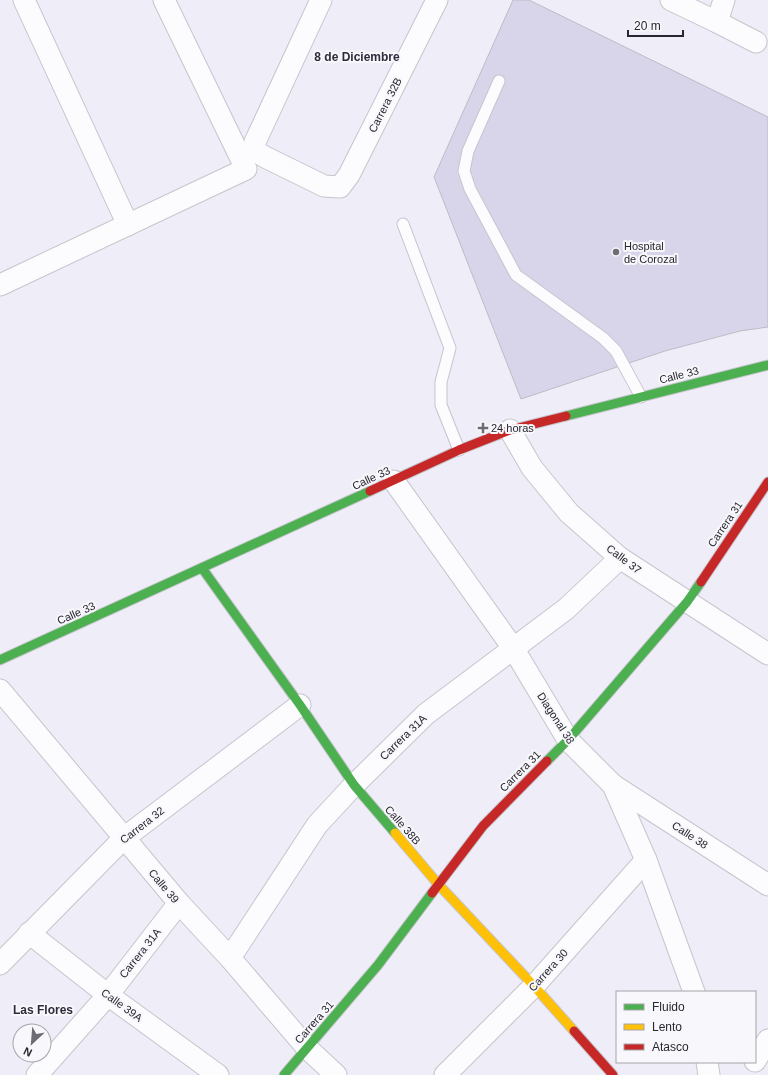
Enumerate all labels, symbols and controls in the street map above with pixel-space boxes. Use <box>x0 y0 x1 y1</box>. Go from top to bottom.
scale bar <box>628 12 683 38</box>
text: 20 m <box>634 19 661 33</box>
district label: 8 de Diciembre <box>314 50 400 64</box>
street label: Carrera 32B <box>366 76 404 134</box>
place label: Hospital de Corozal <box>624 240 677 265</box>
marker: Hospital de Corozal <box>611 247 621 257</box>
street label: Calle 33 <box>658 364 700 386</box>
place label: 24 horas <box>491 422 534 434</box>
marker: 24 horas <box>478 423 488 433</box>
street label: Calle 33 <box>350 464 392 492</box>
street label: Carrera 31 <box>705 499 745 549</box>
street label: Calle 37 <box>604 542 644 576</box>
street label: Calle 33 <box>55 599 97 627</box>
street label: Diagonal 38 <box>535 690 577 746</box>
street label: Carrera 31A <box>377 711 429 762</box>
street label: Carrera 31 <box>497 748 543 794</box>
street label: Calle 38B <box>383 803 423 847</box>
street label: Carrera 32 <box>118 804 166 846</box>
street label: Calle 38 <box>670 819 710 851</box>
street label: Calle 39 <box>146 867 182 905</box>
street label: Carrera 31A <box>117 925 164 980</box>
street label: Carrera 30 <box>526 946 570 994</box>
street label: Calle 39A <box>99 986 145 1024</box>
legend <box>616 991 756 1063</box>
street label: Carrera 31 <box>292 998 336 1046</box>
text: Fluido <box>652 1000 685 1014</box>
district label: Las Flores <box>13 1003 73 1017</box>
text: Lento <box>652 1020 682 1034</box>
north arrow <box>12 1023 52 1063</box>
text: Atasco <box>652 1040 689 1054</box>
text: N <box>21 1045 34 1059</box>

